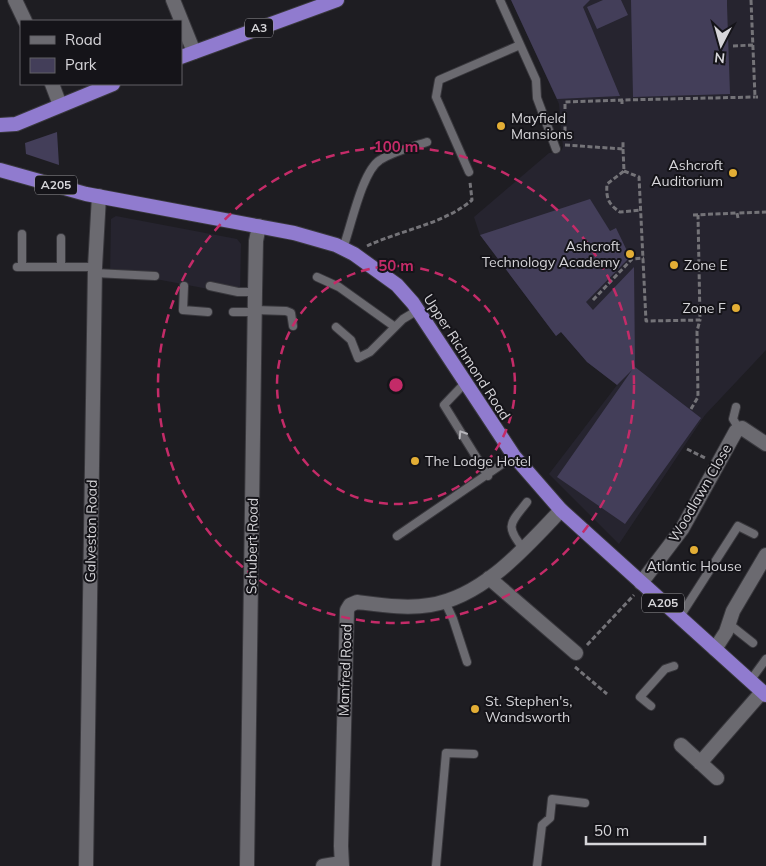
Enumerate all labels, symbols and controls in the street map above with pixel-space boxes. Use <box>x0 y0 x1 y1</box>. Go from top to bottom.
road number: A3 <box>245 18 273 38</box>
legend <box>20 20 182 85</box>
north arrow <box>696 20 746 70</box>
text: Road <box>65 30 102 49</box>
text: N <box>713 48 726 67</box>
text: Park <box>65 55 97 74</box>
place label: Mayfield Mansions <box>511 109 573 143</box>
marker: Mayfield Mansions <box>495 120 507 132</box>
text: 100 m <box>374 137 418 156</box>
place label: Ashcroft Auditorium <box>651 156 723 190</box>
marker: Ashcroft Auditorium <box>727 167 739 179</box>
road number: A205 <box>35 176 77 194</box>
place label: Ashcroft Technology Academy <box>482 237 621 271</box>
marker: Ashcroft Technology Academy <box>624 248 636 260</box>
text: 50 m <box>378 256 414 275</box>
place label: Zone E <box>684 256 728 274</box>
marker: Zone E <box>668 259 680 271</box>
street label: Upper Richmond Road <box>420 291 514 423</box>
place label: Zone F <box>683 299 726 317</box>
marker: Zone F <box>730 302 742 314</box>
centre of rings <box>387 376 405 394</box>
one-way arrow <box>459 431 469 440</box>
street label: Woodlawn Close <box>665 441 735 545</box>
place label: The Lodge Hotel <box>425 452 531 470</box>
marker: The Lodge Hotel <box>409 455 421 467</box>
street label: Galveston Road <box>81 479 101 583</box>
street label: Schubert Road <box>242 498 262 594</box>
marker: Atlantic House <box>688 544 700 556</box>
place label: Atlantic House <box>646 557 742 575</box>
road number: A205 <box>642 594 684 612</box>
street label: Manfred Road <box>334 624 356 716</box>
place label: St. Stephen's, Wandsworth <box>485 692 572 726</box>
marker: St. Stephen's, Wandsworth <box>469 703 481 715</box>
scale bar <box>586 814 705 846</box>
text: 50 m <box>594 821 629 840</box>

